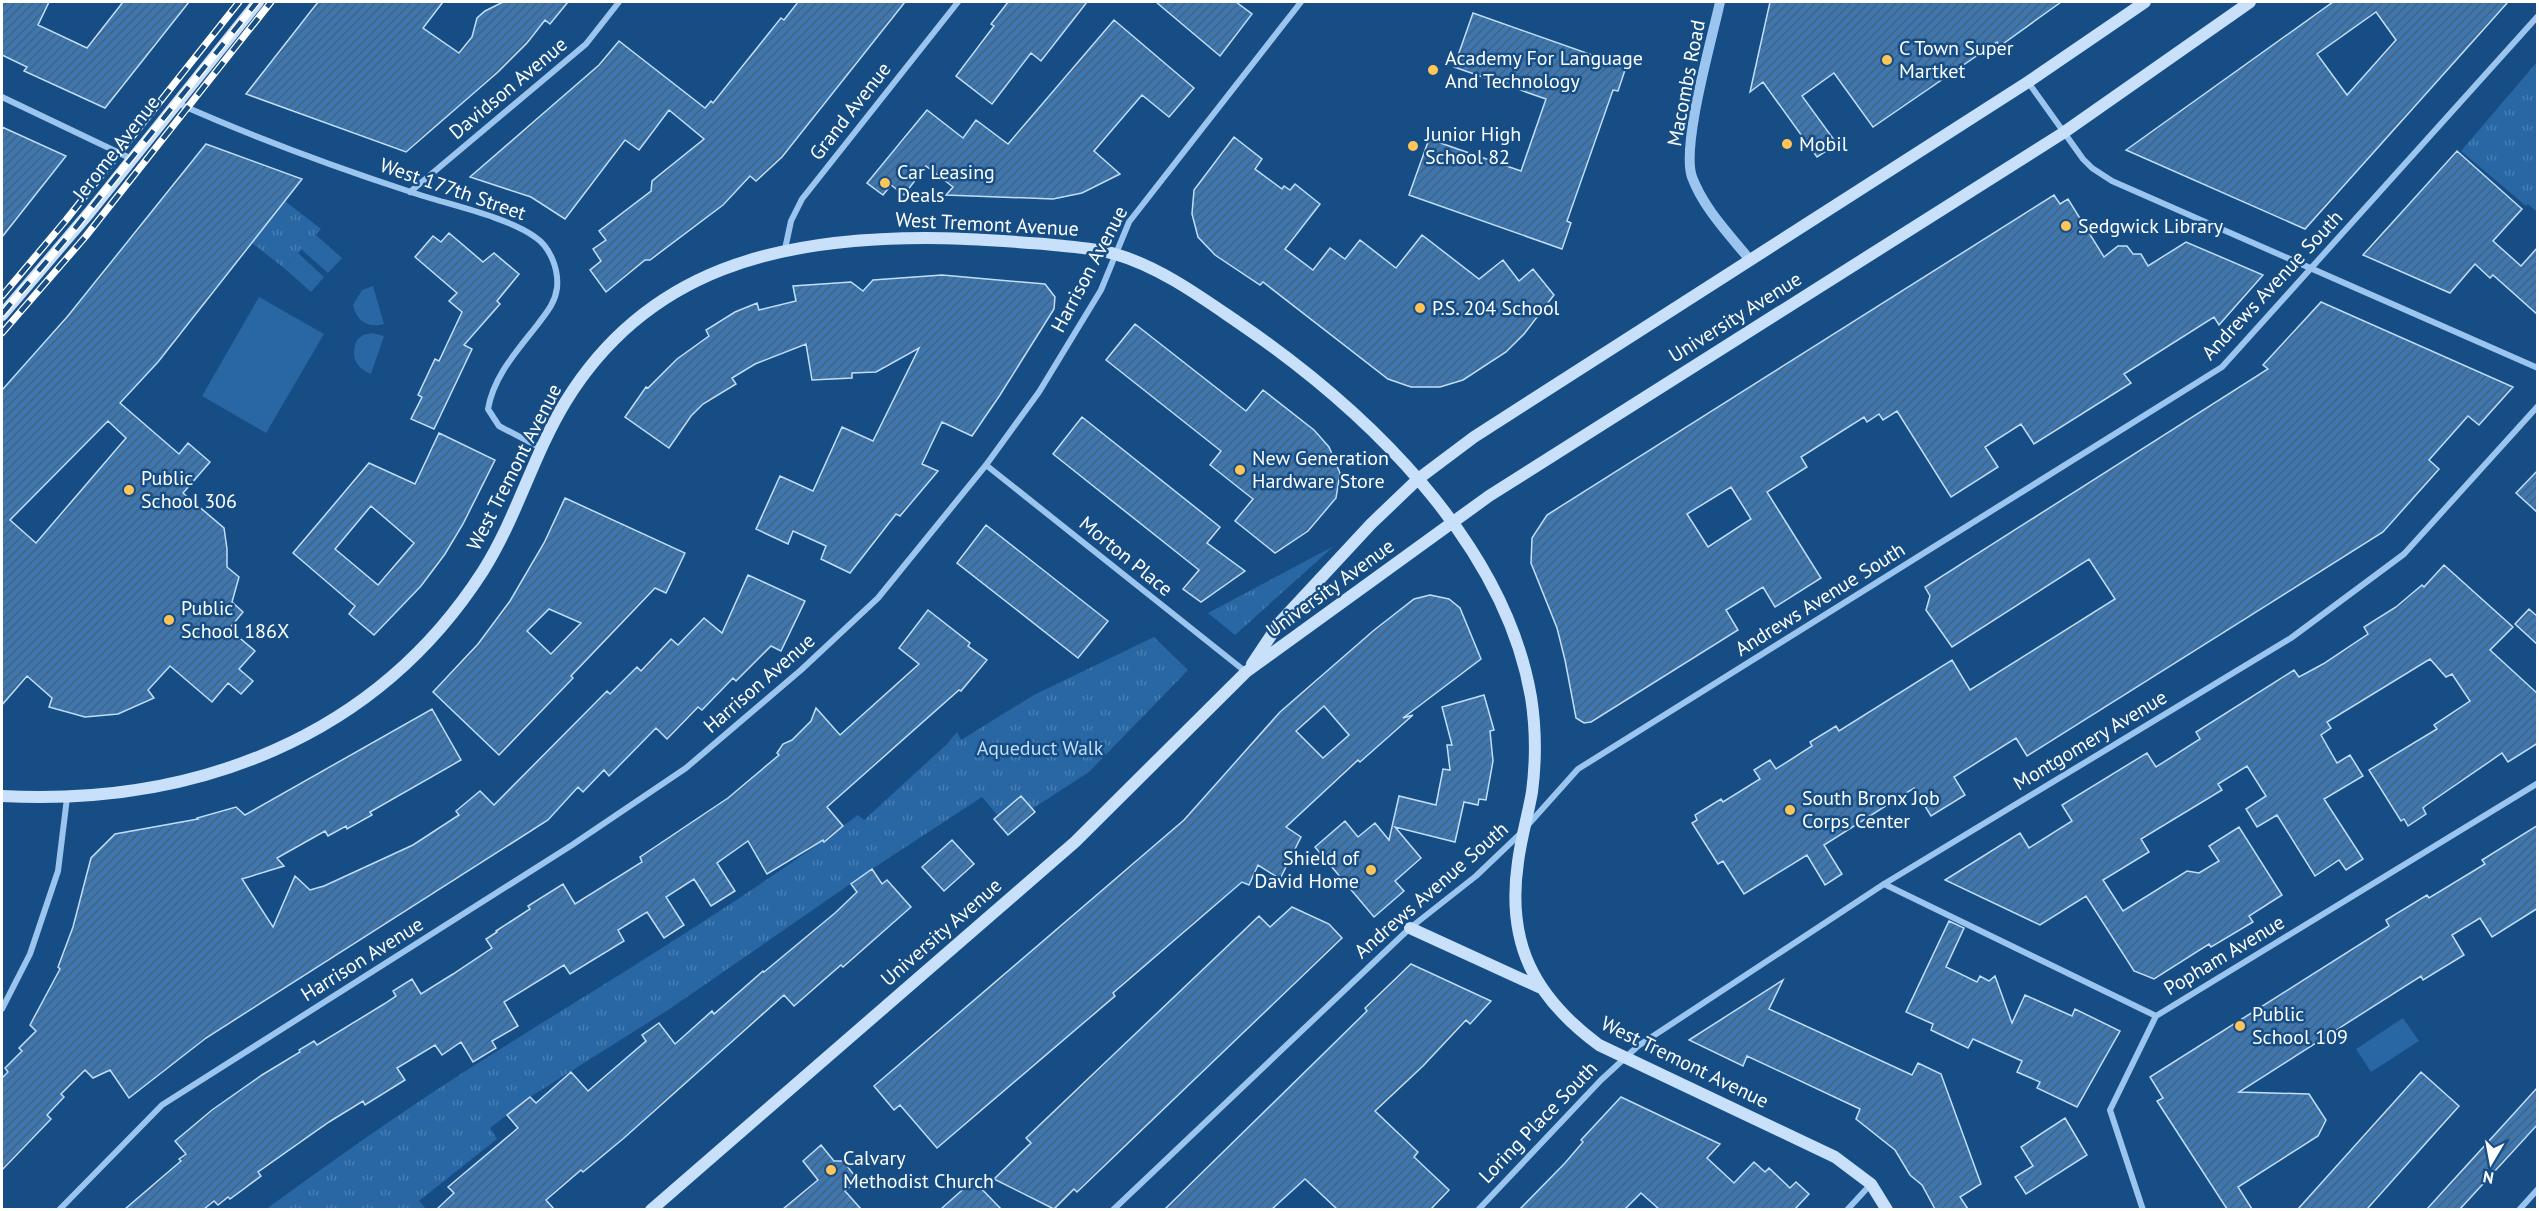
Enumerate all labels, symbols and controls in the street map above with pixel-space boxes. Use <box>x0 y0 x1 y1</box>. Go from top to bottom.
street label: Macombs Road <box>1661 18 1711 148</box>
street label: Davidson Avenue <box>444 31 572 145</box>
place label: C Town Super Martket <box>1899 35 2014 84</box>
place label: Academy For Language And Technology <box>1445 45 1643 94</box>
marker: C Town Super Martket <box>1880 53 1894 67</box>
street label: Grand Avenue <box>803 57 897 165</box>
marker: Academy For Language And Technology <box>1426 63 1440 77</box>
street label: Jerome Avenue <box>66 90 165 207</box>
place label: Junior High School 82 <box>1424 121 1521 170</box>
place label: Mobil <box>1799 131 1848 157</box>
marker: Mobil <box>1780 137 1794 151</box>
marker: Junior High School 82 <box>1406 139 1420 153</box>
street label: West 177th Street <box>377 152 530 226</box>
place label: Car Leasing Deals <box>897 159 995 208</box>
marker: Car Leasing Deals <box>878 176 892 190</box>
street label: Harrison Avenue <box>1045 201 1133 337</box>
street label: Andrews Avenue South <box>2196 205 2348 365</box>
street label: West Tremont Avenue <box>895 206 1079 242</box>
place label: Sedgwick Library <box>2078 213 2224 239</box>
marker: Sedgwick Library <box>2059 219 2073 233</box>
street label: University Avenue <box>1664 266 1806 368</box>
place label: P.S. 204 School <box>1432 295 1560 321</box>
marker: P.S. 204 School <box>1413 301 1427 315</box>
street label: West Tremont Avenue <box>461 379 567 555</box>
place label: New Generation Hardware Store <box>1252 445 1389 494</box>
marker: New Generation Hardware Store <box>1233 463 1247 477</box>
place label: Public School 306 <box>141 465 237 514</box>
marker: Public School 306 <box>122 483 136 497</box>
street label: Morton Place <box>1074 510 1178 602</box>
street label: University Avenue <box>1261 533 1399 643</box>
street label: Andrews Avenue South <box>1730 536 1910 662</box>
place label: Public School 186X <box>181 595 289 644</box>
marker: Public School 186X <box>162 613 176 627</box>
street label: Harrison Avenue <box>698 627 820 739</box>
street label: Montgomery Avenue <box>2009 684 2171 796</box>
park label: Aqueduct Walk <box>977 735 1104 761</box>
place label: South Bronx Job Corps Center <box>1802 785 1940 834</box>
marker: South Bronx Job Corps Center <box>1783 803 1797 817</box>
street label: Andrews Avenue South <box>1349 816 1513 964</box>
place label: Shield of David Home <box>1254 845 1361 894</box>
marker: Shield of David Home <box>1364 863 1378 877</box>
street label: University Avenue <box>875 872 1007 992</box>
street label: Popham Avenue <box>2159 909 2289 1001</box>
street label: Harrison Avenue <box>296 911 428 1007</box>
place label: Public School 109 <box>2252 1001 2348 1050</box>
street label: West Tremont Avenue <box>1597 1010 1773 1114</box>
marker: Public School 109 <box>2233 1019 2247 1033</box>
street label: Loring Place South <box>1473 1055 1603 1189</box>
north arrow <box>2461 1133 2521 1193</box>
place label: Calvary Methodist Church <box>843 1145 994 1194</box>
marker: Calvary Methodist Church <box>824 1163 838 1177</box>
text: N <box>2481 1167 2495 1189</box>

